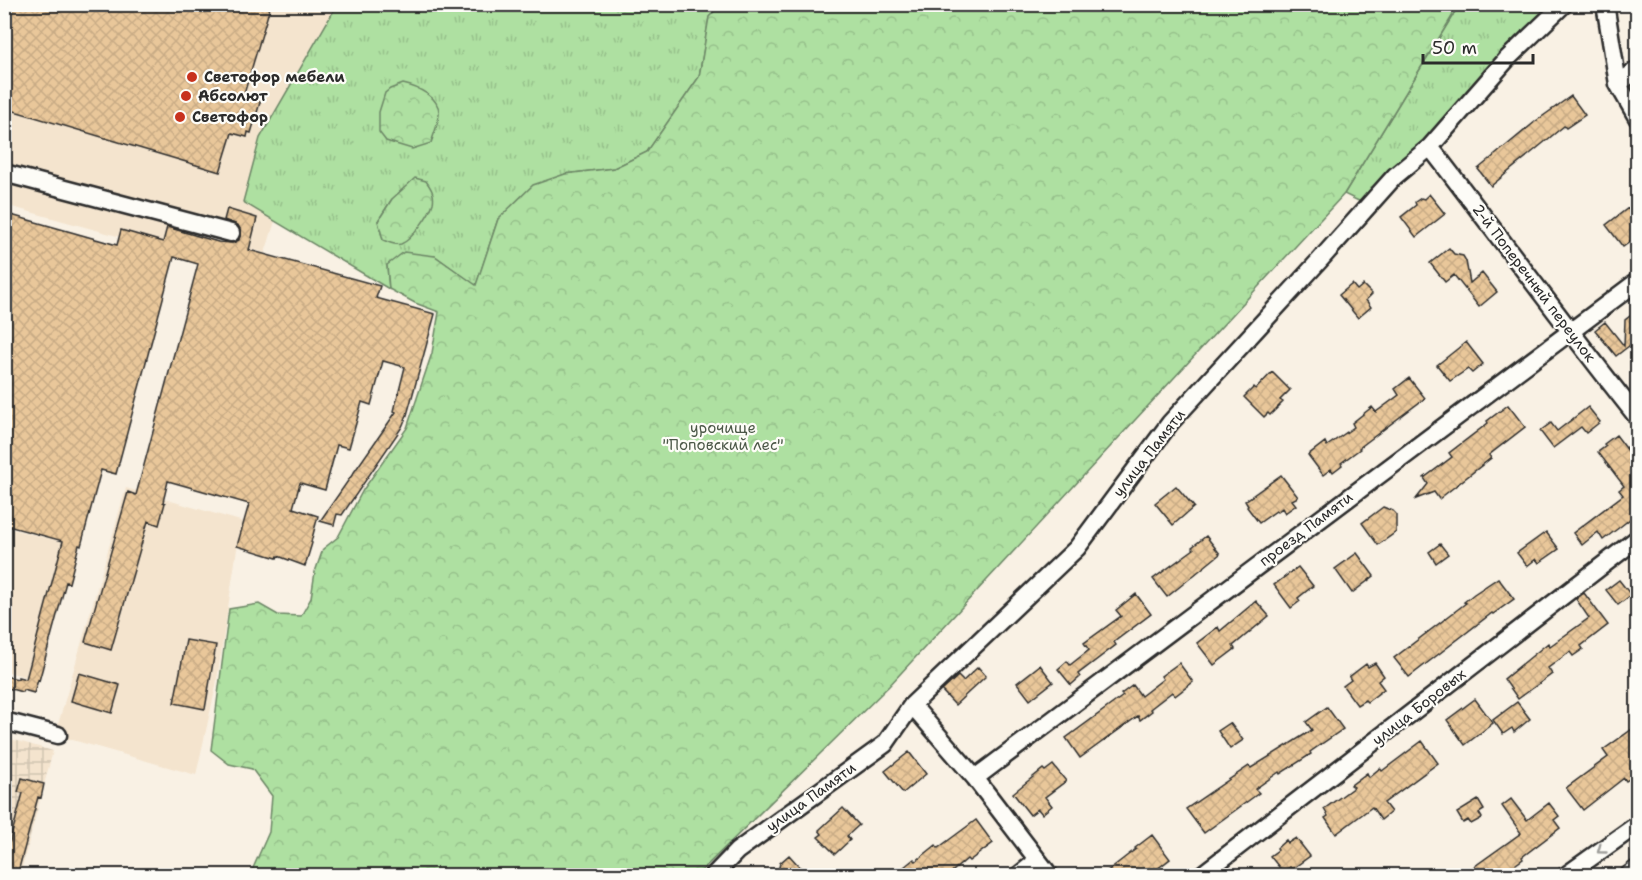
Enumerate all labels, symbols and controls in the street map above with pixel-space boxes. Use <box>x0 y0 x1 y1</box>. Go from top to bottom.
scale bar <box>1423 27 1532 65</box>
text: 50 m <box>1432 36 1477 60</box>
place label: Светофор мебели <box>204 67 345 87</box>
marker: Светофор мебели <box>185 70 199 84</box>
place label: Абсолют <box>198 86 268 106</box>
marker: Абсолют <box>179 89 193 103</box>
place label: Светофор <box>192 107 268 127</box>
marker: Светофор <box>173 110 187 124</box>
street label: 2-й Поперечный переулок <box>1468 200 1600 366</box>
street label: улица Памяти <box>1108 405 1190 501</box>
park label: урочище "Поповский лес" <box>662 418 784 455</box>
street label: проезд Памяти <box>1255 487 1357 571</box>
street label: улица Боровых <box>1368 664 1470 750</box>
street label: улица Памяти <box>762 758 860 836</box>
one-way arrow <box>1597 843 1608 854</box>

